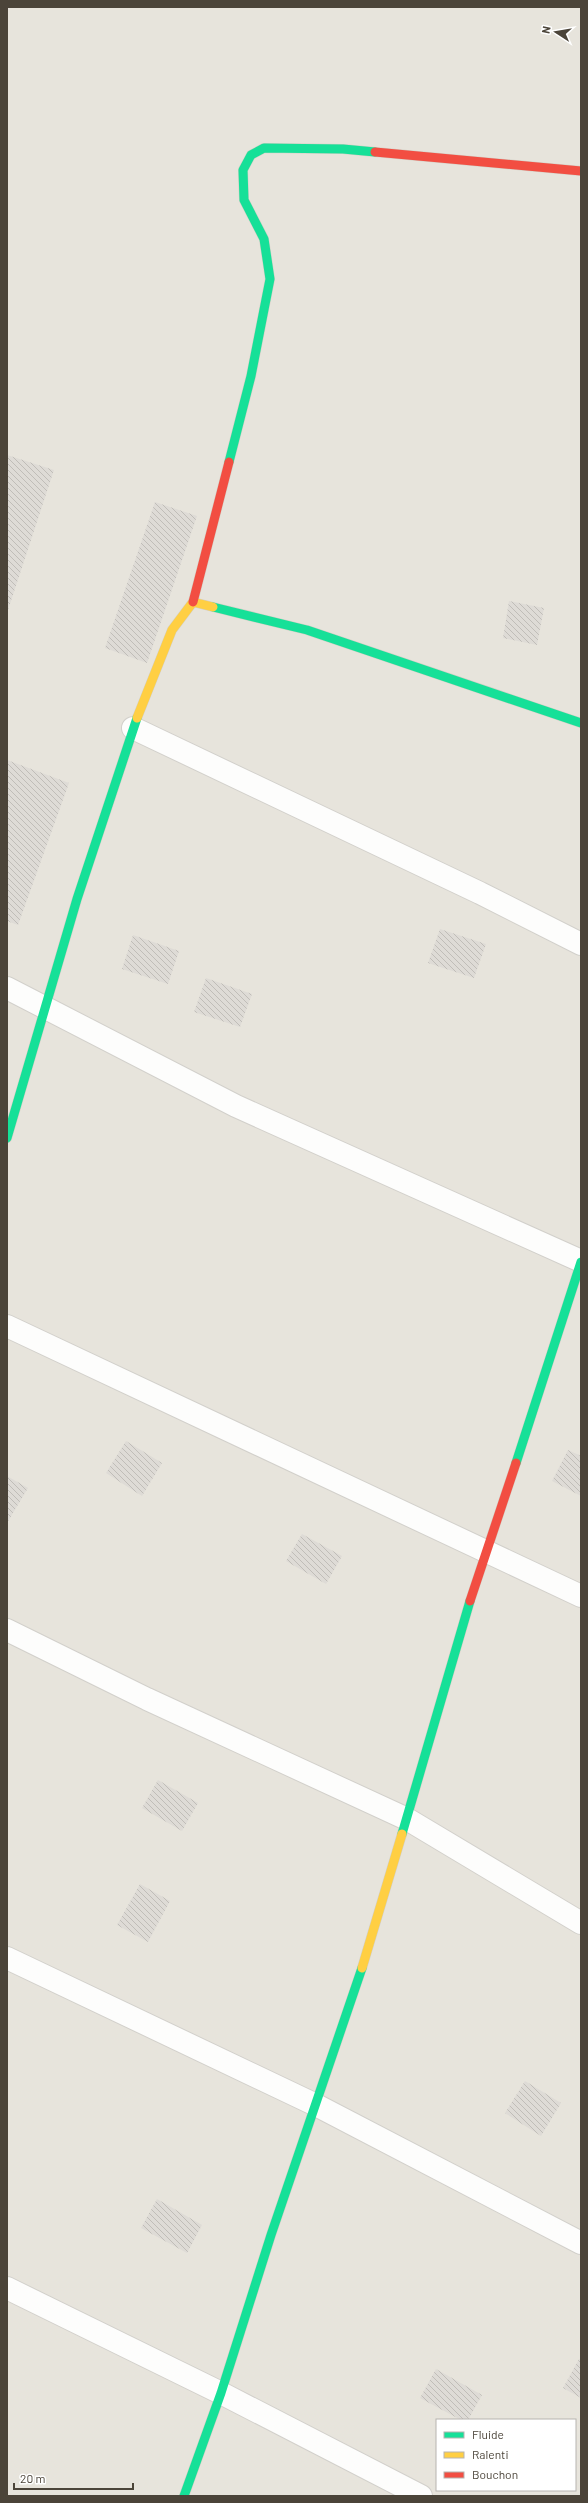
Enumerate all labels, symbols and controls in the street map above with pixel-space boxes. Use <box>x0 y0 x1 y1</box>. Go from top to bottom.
north arrow <box>536 12 576 52</box>
text: N <box>539 25 553 35</box>
legend <box>436 2419 576 2491</box>
text: Fluide <box>472 2427 504 2441</box>
text: Ralenti <box>472 2447 509 2461</box>
scale bar <box>14 2465 133 2491</box>
text: Bouchon <box>472 2467 518 2481</box>
text: 20 m <box>20 2471 46 2485</box>

